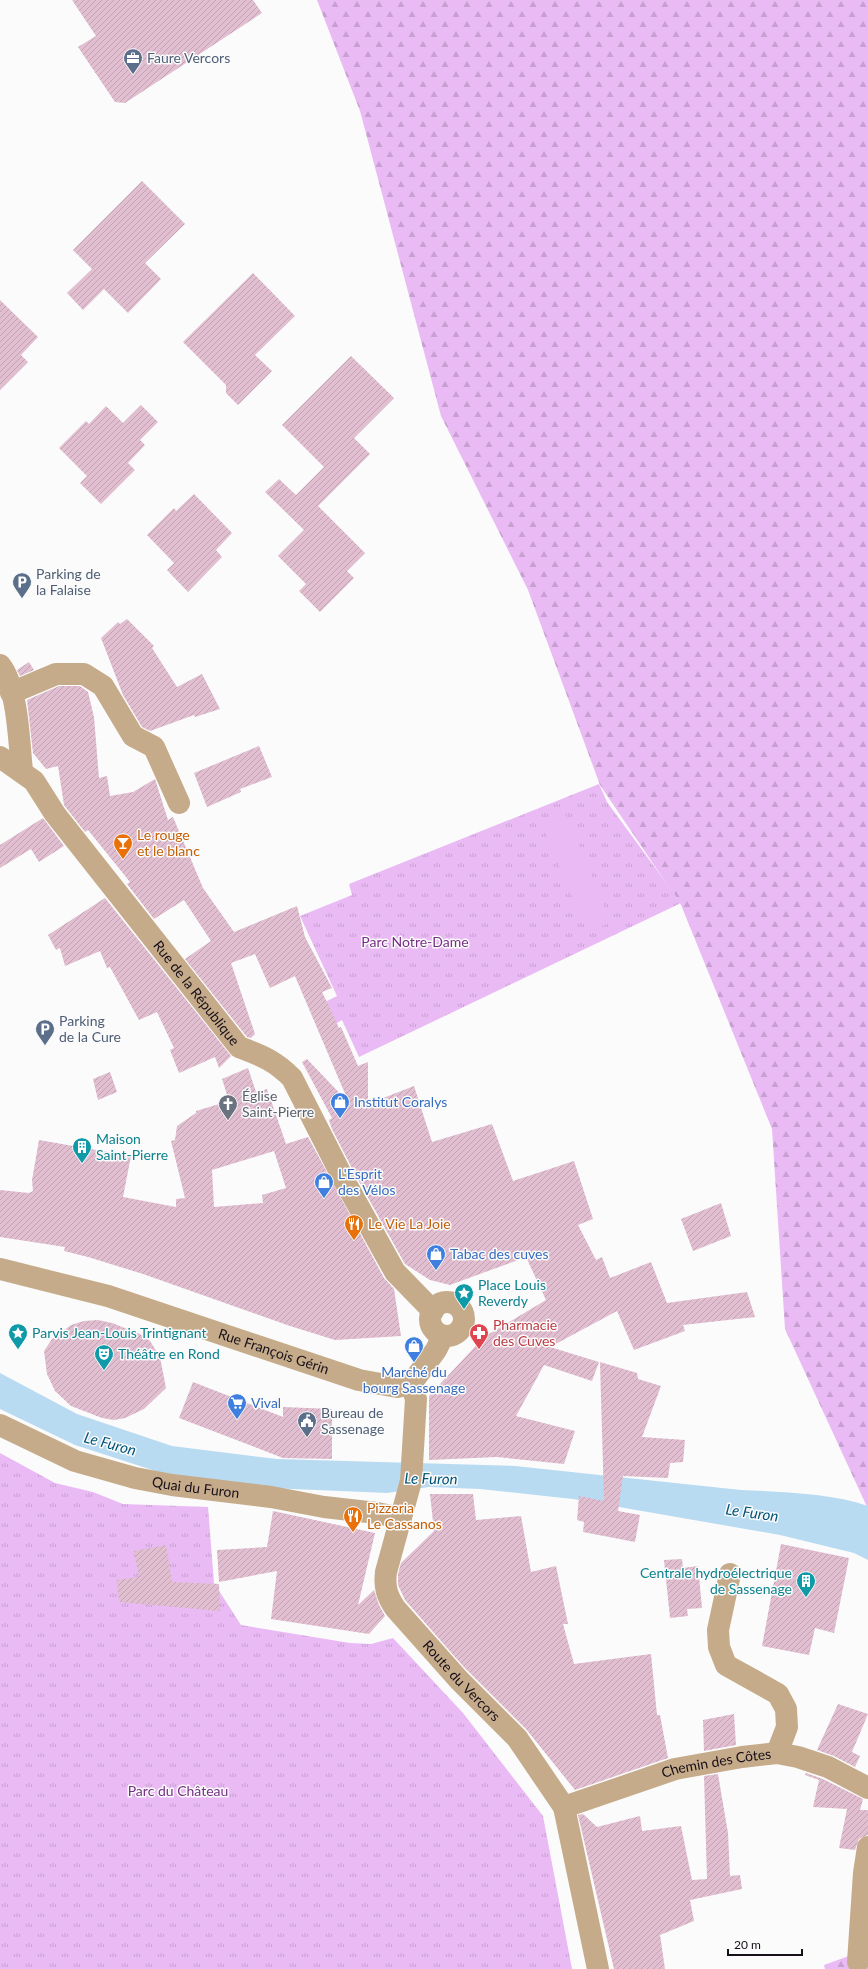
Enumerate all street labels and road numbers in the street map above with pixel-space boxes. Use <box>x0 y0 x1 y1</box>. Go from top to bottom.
street label: Rue de la République <box>150 937 244 1049</box>
street label: Rue François Gérin <box>216 1325 331 1377</box>
street label: Quai du Furon <box>151 1472 240 1501</box>
street label: Route du Vercors <box>420 1636 504 1724</box>
street label: Chemin des Côtes <box>659 1745 772 1781</box>

